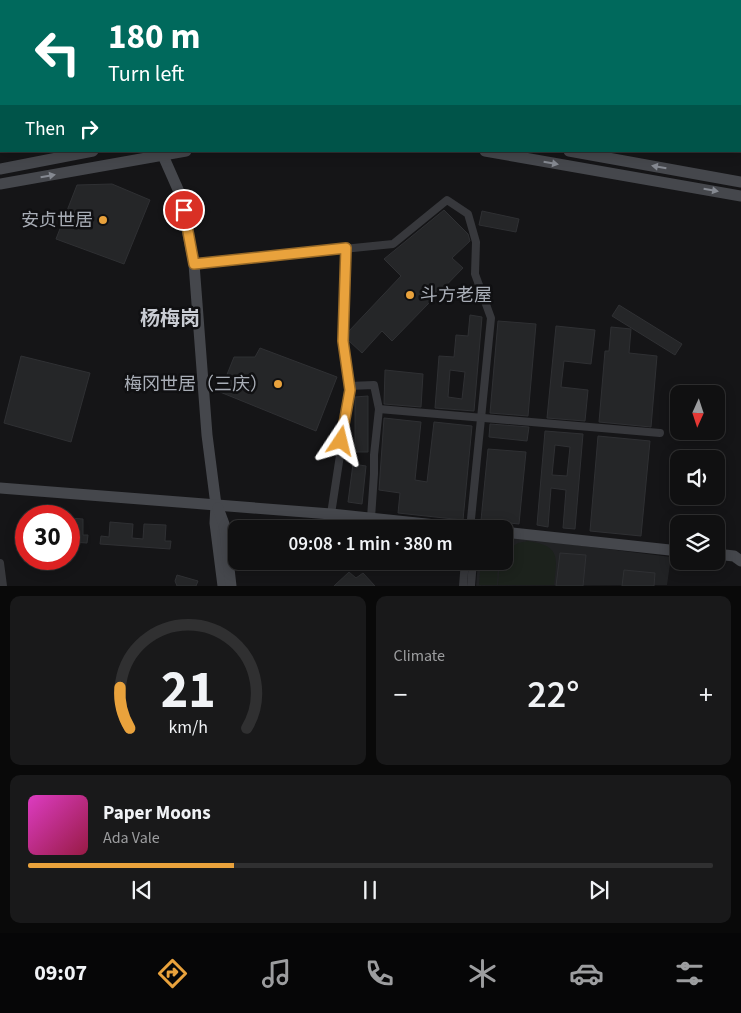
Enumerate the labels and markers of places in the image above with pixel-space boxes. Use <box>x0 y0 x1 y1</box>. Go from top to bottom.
pin <box>163 189 205 231</box>
place label: 安贞世居 <box>21 208 93 233</box>
marker: 安贞世居 <box>97 214 109 226</box>
place label: 斗方老屋 <box>420 283 492 308</box>
marker: 斗方老屋 <box>404 289 416 301</box>
place label: 梅冈世居（三庆） <box>124 372 268 397</box>
marker: 梅冈世居（三庆） <box>272 378 284 390</box>

